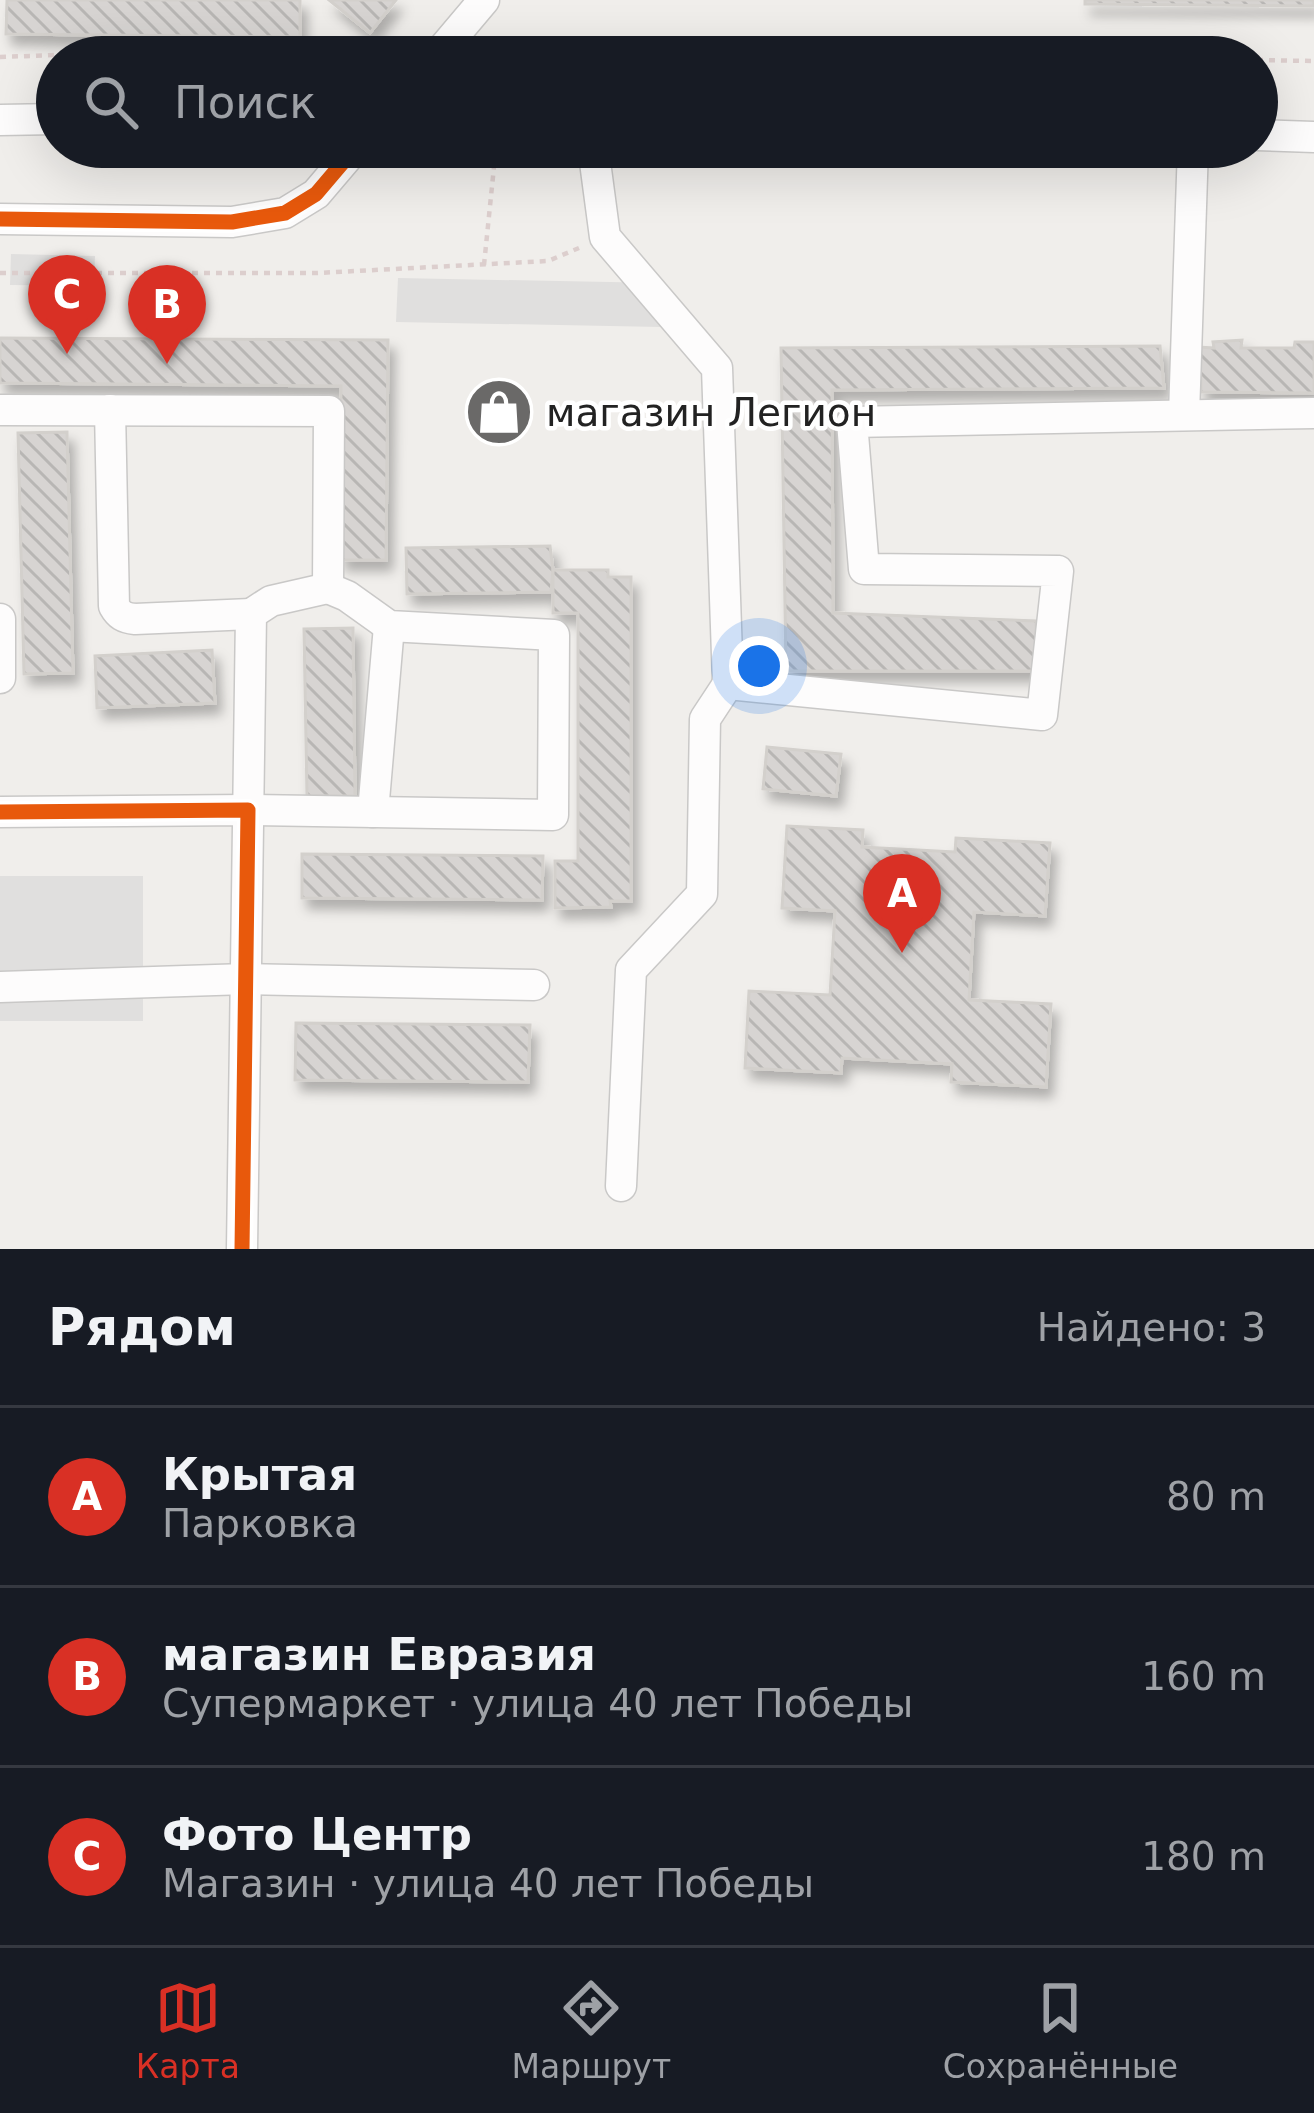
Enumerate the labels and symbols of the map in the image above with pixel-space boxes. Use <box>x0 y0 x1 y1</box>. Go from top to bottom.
pin: C <box>28 255 106 354</box>
pin: B <box>128 265 206 364</box>
shop icon: магазин Легион <box>464 377 534 447</box>
place label: магазин Легион <box>546 390 876 435</box>
your location <box>729 636 789 696</box>
pin: A <box>863 854 941 953</box>

